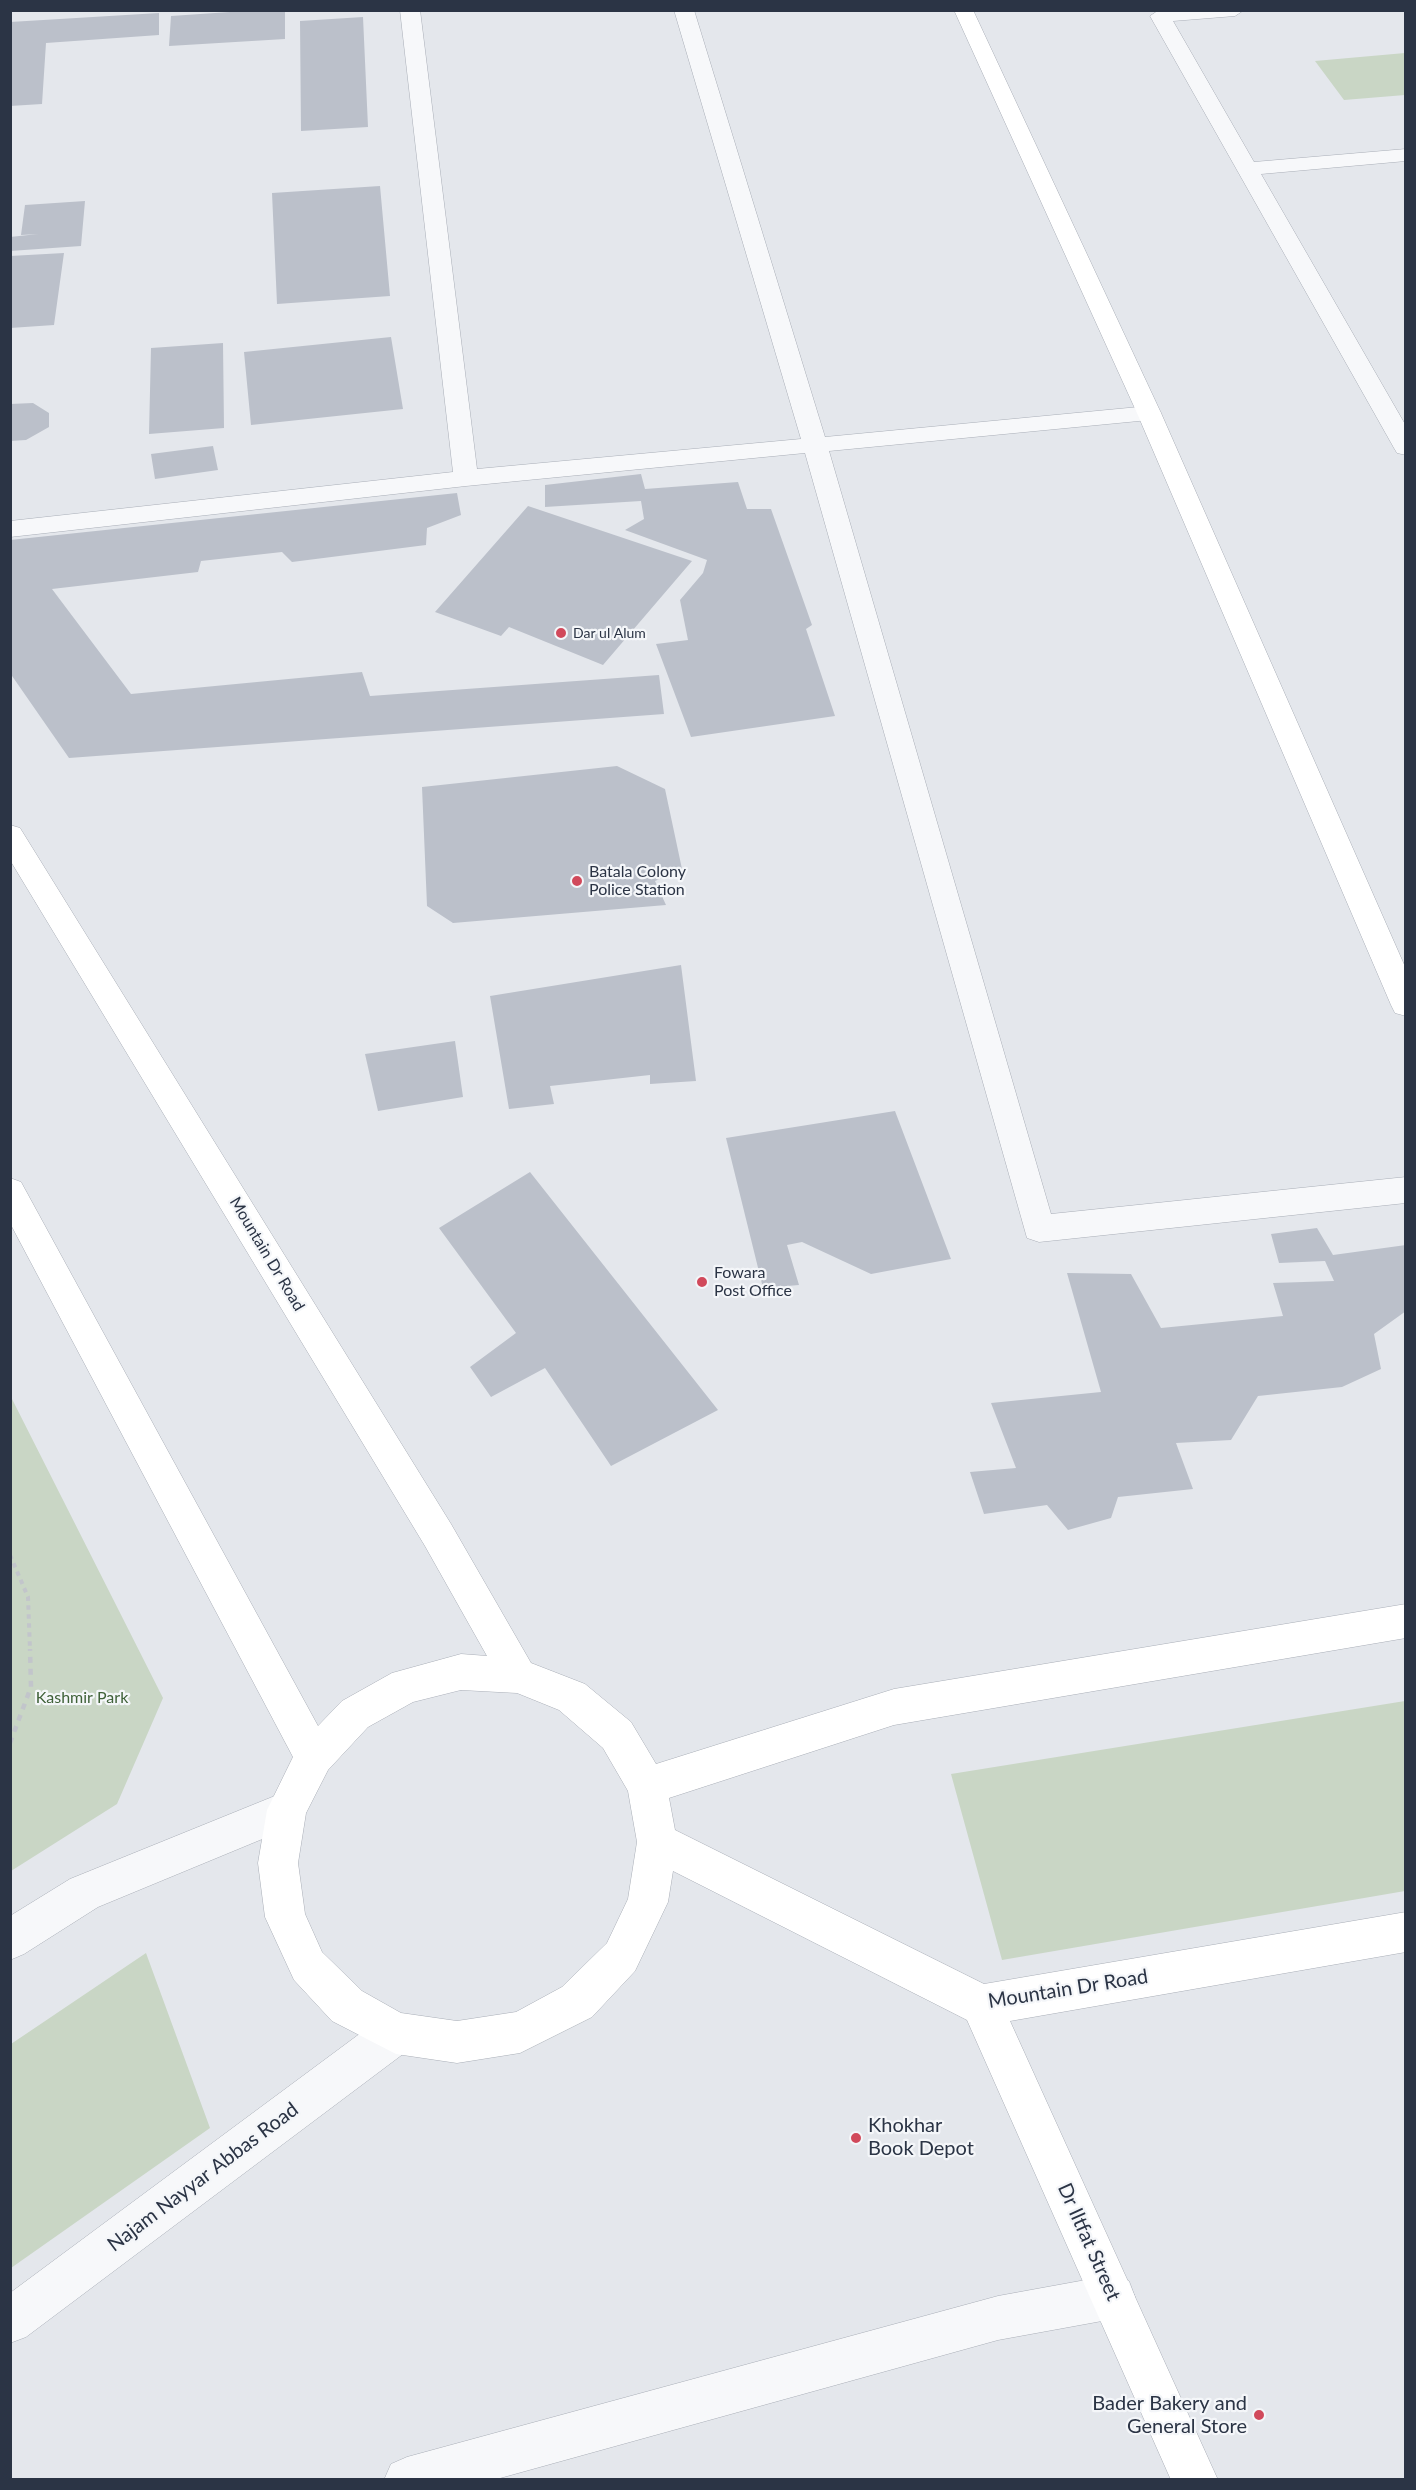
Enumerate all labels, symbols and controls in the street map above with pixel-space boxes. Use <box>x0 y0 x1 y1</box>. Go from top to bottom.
place label: Dar ul Alum <box>573 625 646 641</box>
marker: Dar ul Alum <box>554 626 568 640</box>
place label: Batala Colony Police Station <box>589 862 686 900</box>
marker: Batala Colony Police Station <box>570 874 584 888</box>
street label: Mountain Dr Road <box>225 1194 309 1314</box>
place label: Fowara Post Office <box>714 1263 792 1301</box>
marker: Fowara Post Office <box>695 1275 709 1289</box>
park label: Kashmir Park <box>36 1688 128 1708</box>
street label: Mountain Dr Road <box>986 1964 1150 2014</box>
street label: Najam Nayyar Abbas Road <box>103 2097 303 2257</box>
place label: Khokhar Book Depot <box>868 2114 974 2161</box>
marker: Khokhar Book Depot <box>849 2131 863 2145</box>
street label: Dr Iltfat Street <box>1052 2180 1126 2304</box>
place label: Bader Bakery and General Store <box>1092 2392 1247 2439</box>
marker: Bader Bakery and General Store <box>1252 2408 1266 2422</box>

